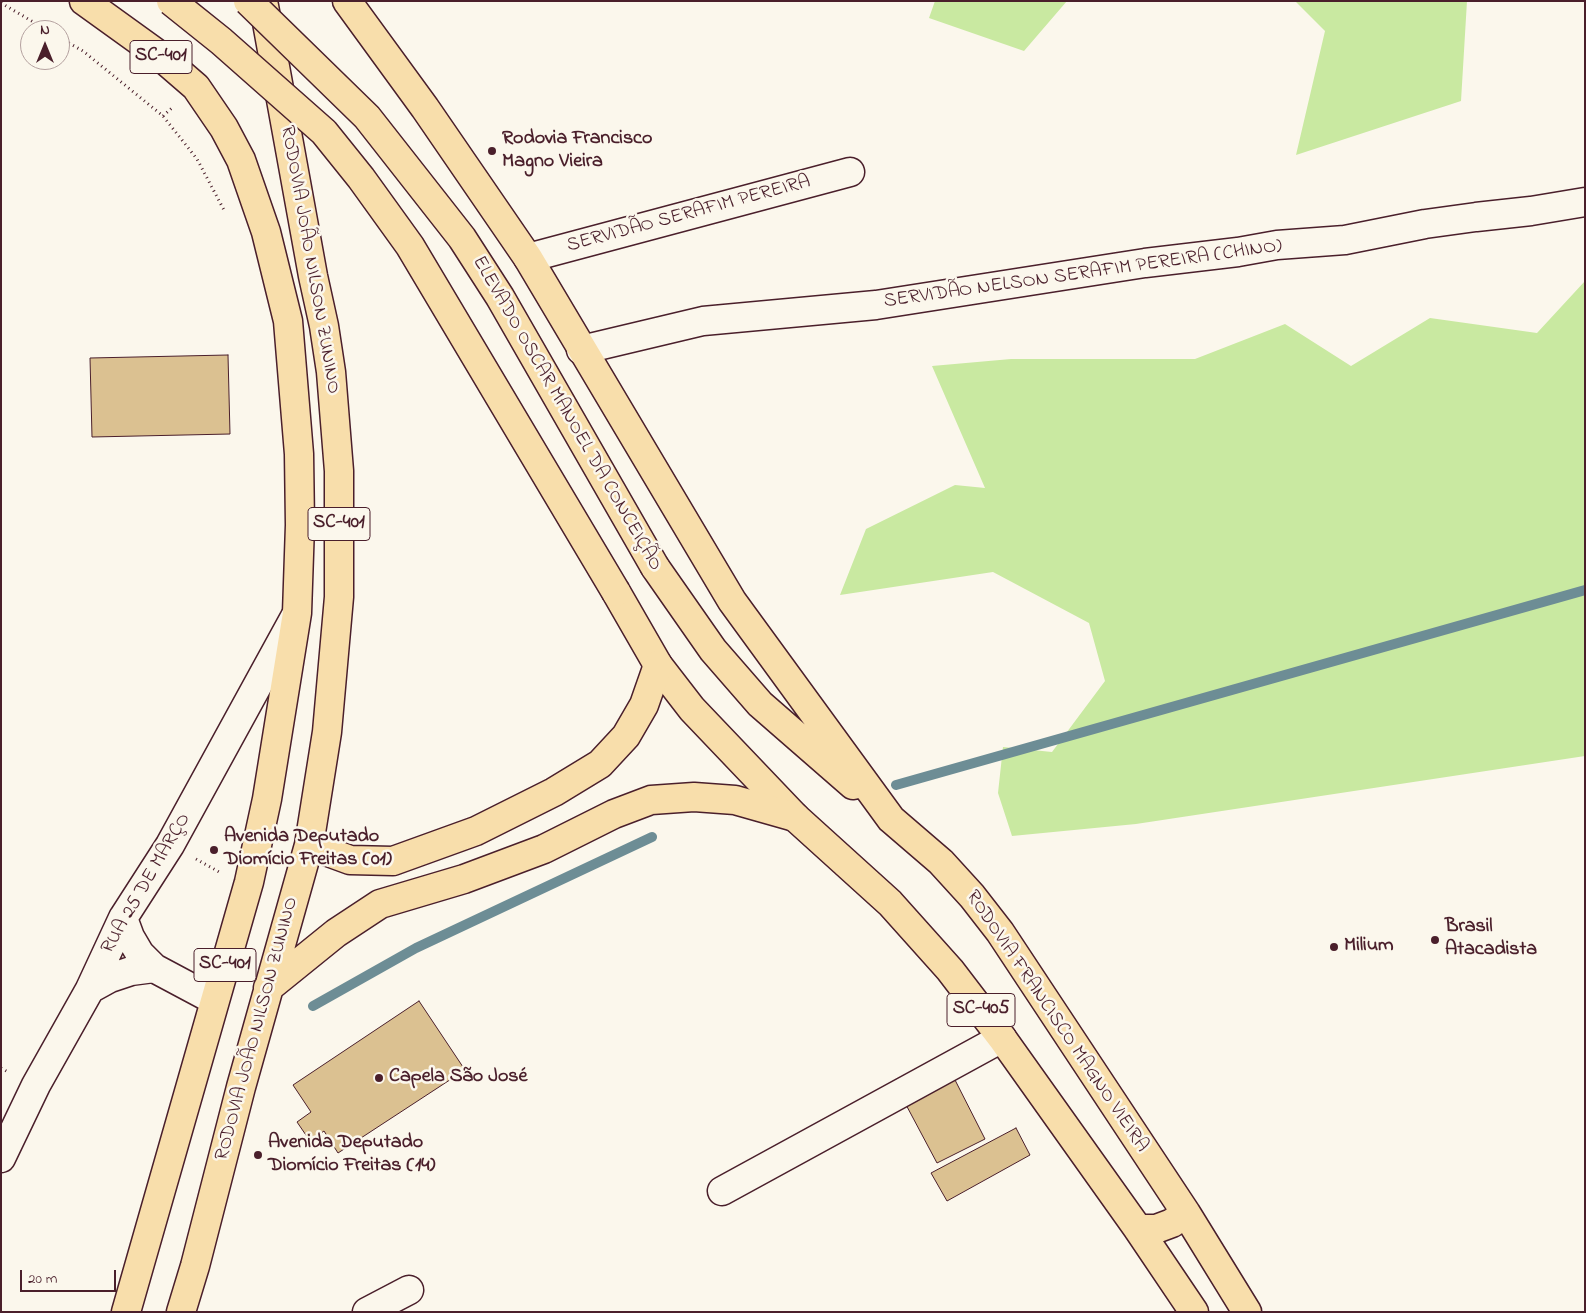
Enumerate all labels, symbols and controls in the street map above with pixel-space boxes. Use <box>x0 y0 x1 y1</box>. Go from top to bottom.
north arrow <box>20 20 70 70</box>
text: N <box>40 20 50 41</box>
road number: SC-401 <box>130 41 192 74</box>
street label: RODOVIA JOÃO NILSON ZUNINO <box>274 124 344 396</box>
place label: Rodovia Francisco Magno Vieira <box>502 128 652 175</box>
marker: Rodovia Francisco Magno Vieira <box>486 145 498 157</box>
street label: SERVIDÃO SERAFIM PEREIRA <box>565 171 813 259</box>
street label: SERVIDÃO NELSON SERAFIM PEREIRA (CHINO) <box>882 235 1284 315</box>
street label: ELEVADO OSCAR MANOEL DA CONCEIÇÃO <box>466 252 666 576</box>
road number: SC-401 <box>308 508 370 540</box>
street label: RUA 25 DE MARÇO <box>97 809 197 959</box>
place label: Avenida Deputado Diomício Freitas (01) <box>224 826 392 873</box>
marker: Avenida Deputado Diomício Freitas (01) <box>208 844 220 856</box>
street label: RODOVIA FRANCISCO MAGNO VIEIRA <box>959 887 1153 1157</box>
street label: RODOVIA JOÃO NILSON ZUNINO <box>211 894 305 1164</box>
place label: Brasil Atacadista <box>1445 916 1537 963</box>
marker: Brasil Atacadista <box>1429 934 1441 946</box>
place label: Milium <box>1344 935 1394 959</box>
marker: Milium <box>1328 941 1340 953</box>
road number: SC-401 <box>194 948 256 982</box>
road number: SC-405 <box>947 994 1015 1026</box>
place label: Capela São José <box>389 1066 527 1090</box>
marker: Capela São José <box>373 1072 385 1084</box>
place label: Avenida Deputado Diomício Freitas (14) <box>268 1132 435 1179</box>
marker: Avenida Deputado Diomício Freitas (14) <box>252 1149 264 1161</box>
scale bar <box>22 1260 119 1292</box>
text: 20 m <box>28 1268 57 1290</box>

